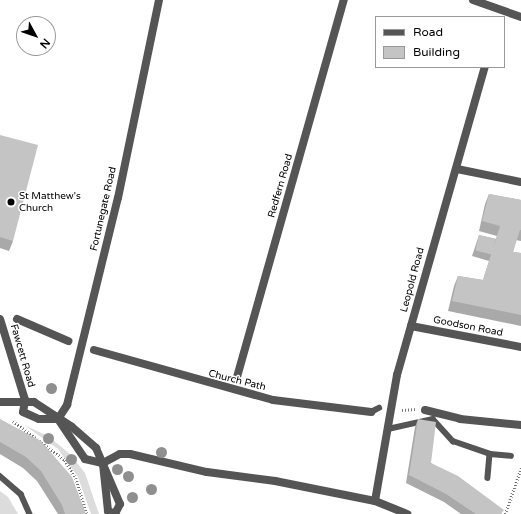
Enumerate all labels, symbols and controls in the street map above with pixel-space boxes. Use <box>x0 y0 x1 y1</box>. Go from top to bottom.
north arrow <box>16 16 56 56</box>
legend <box>375 16 505 68</box>
text: Road <box>413 25 443 39</box>
text: N <box>37 36 53 51</box>
text: Building <box>413 45 460 59</box>
street label: Redfern Road <box>266 153 296 219</box>
street label: Fortunegate Road <box>88 166 120 252</box>
place label: St Matthew's Church <box>19 190 81 214</box>
marker: St Matthew's Church <box>6 197 16 207</box>
street label: Leopold Road <box>399 246 427 314</box>
street label: Goodson Road <box>432 314 504 340</box>
street label: Fawcett Road <box>7 323 37 389</box>
street label: Church Path <box>207 368 267 394</box>

